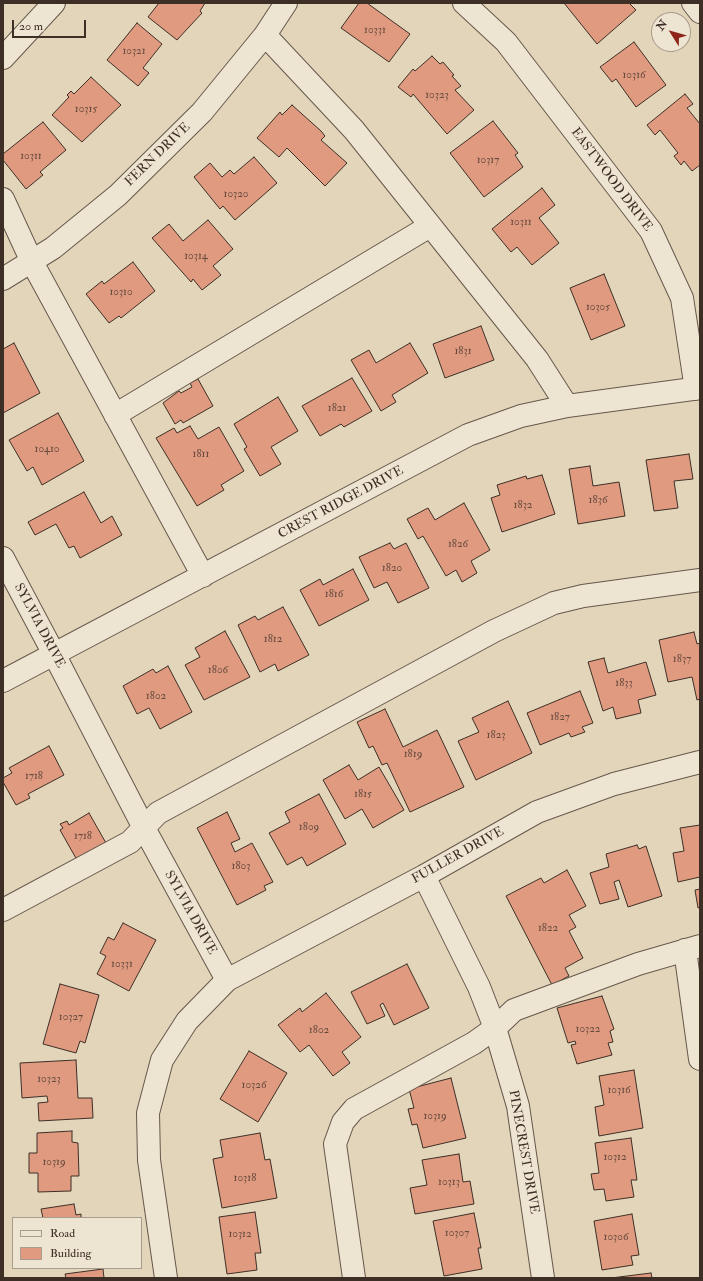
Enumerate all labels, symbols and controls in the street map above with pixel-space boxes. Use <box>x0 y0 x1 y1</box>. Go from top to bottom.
scale bar <box>14 12 88 38</box>
north arrow <box>651 12 691 52</box>
text: N <box>654 17 670 33</box>
text: 20 m <box>19 19 43 34</box>
house number: 10331 <box>364 24 386 38</box>
house number: 10321 <box>122 45 146 59</box>
house number: 10316 <box>622 69 646 83</box>
house number: 10323 <box>425 89 449 103</box>
house number: 10315 <box>75 103 97 117</box>
street label: FERN DRIVE <box>122 120 194 190</box>
street label: EASTWOOD DRIVE <box>567 125 655 235</box>
house number: 10311 <box>20 150 42 164</box>
house number: 10317 <box>477 154 499 168</box>
house number: 10320 <box>224 188 248 202</box>
house number: 10311 <box>510 216 532 230</box>
house number: 10314 <box>184 250 208 264</box>
house number: 10310 <box>109 286 133 300</box>
house number: 10305 <box>586 301 610 315</box>
house number: 1831 <box>454 345 472 359</box>
house number: 1821 <box>328 402 346 416</box>
house number: 10410 <box>35 443 59 457</box>
house number: 1811 <box>193 448 209 462</box>
street label: CREST RIDGE DRIVE <box>276 463 406 543</box>
house number: 1836 <box>589 494 607 508</box>
house number: 1832 <box>514 499 532 513</box>
house number: 1826 <box>448 538 468 552</box>
house number: 1820 <box>382 562 402 576</box>
street label: SYLVIA DRIVE <box>10 581 68 671</box>
house number: 1816 <box>325 588 343 602</box>
house number: 1812 <box>264 633 282 647</box>
house number: 1837 <box>673 653 691 667</box>
house number: 1806 <box>208 664 228 678</box>
house number: 1833 <box>615 677 633 691</box>
house number: 1802 <box>146 690 166 704</box>
house number: 1827 <box>550 711 570 725</box>
house number: 1823 <box>487 729 505 743</box>
house number: 1819 <box>404 748 422 762</box>
house number: 1718 <box>25 770 43 784</box>
house number: 1815 <box>354 788 372 802</box>
house number: 1809 <box>299 821 319 835</box>
street label: FULLER DRIVE <box>409 824 507 888</box>
house number: 1718 <box>74 830 92 844</box>
house number: 1803 <box>232 860 250 874</box>
street label: SYLVIA DRIVE <box>160 868 220 958</box>
house number: 1822 <box>538 922 558 936</box>
house number: 10331 <box>111 958 133 972</box>
house number: 10327 <box>59 1011 83 1025</box>
house number: 10322 <box>576 1023 600 1037</box>
house number: 1802 <box>309 1024 329 1038</box>
house number: 10323 <box>37 1073 61 1087</box>
house number: 10326 <box>242 1079 266 1093</box>
house number: 10316 <box>607 1084 631 1098</box>
street label: PINECREST DRIVE <box>504 1089 542 1215</box>
house number: 10319 <box>423 1110 447 1124</box>
house number: 10312 <box>603 1151 627 1165</box>
house number: 10319 <box>42 1156 66 1170</box>
house number: 10318 <box>234 1172 256 1186</box>
house number: 10313 <box>438 1176 460 1190</box>
legend <box>12 1217 142 1269</box>
text: Road <box>50 1226 75 1241</box>
house number: 10307 <box>445 1227 469 1241</box>
house number: 10312 <box>228 1228 252 1242</box>
house number: 10306 <box>604 1231 628 1245</box>
text: Building <box>50 1246 91 1261</box>

